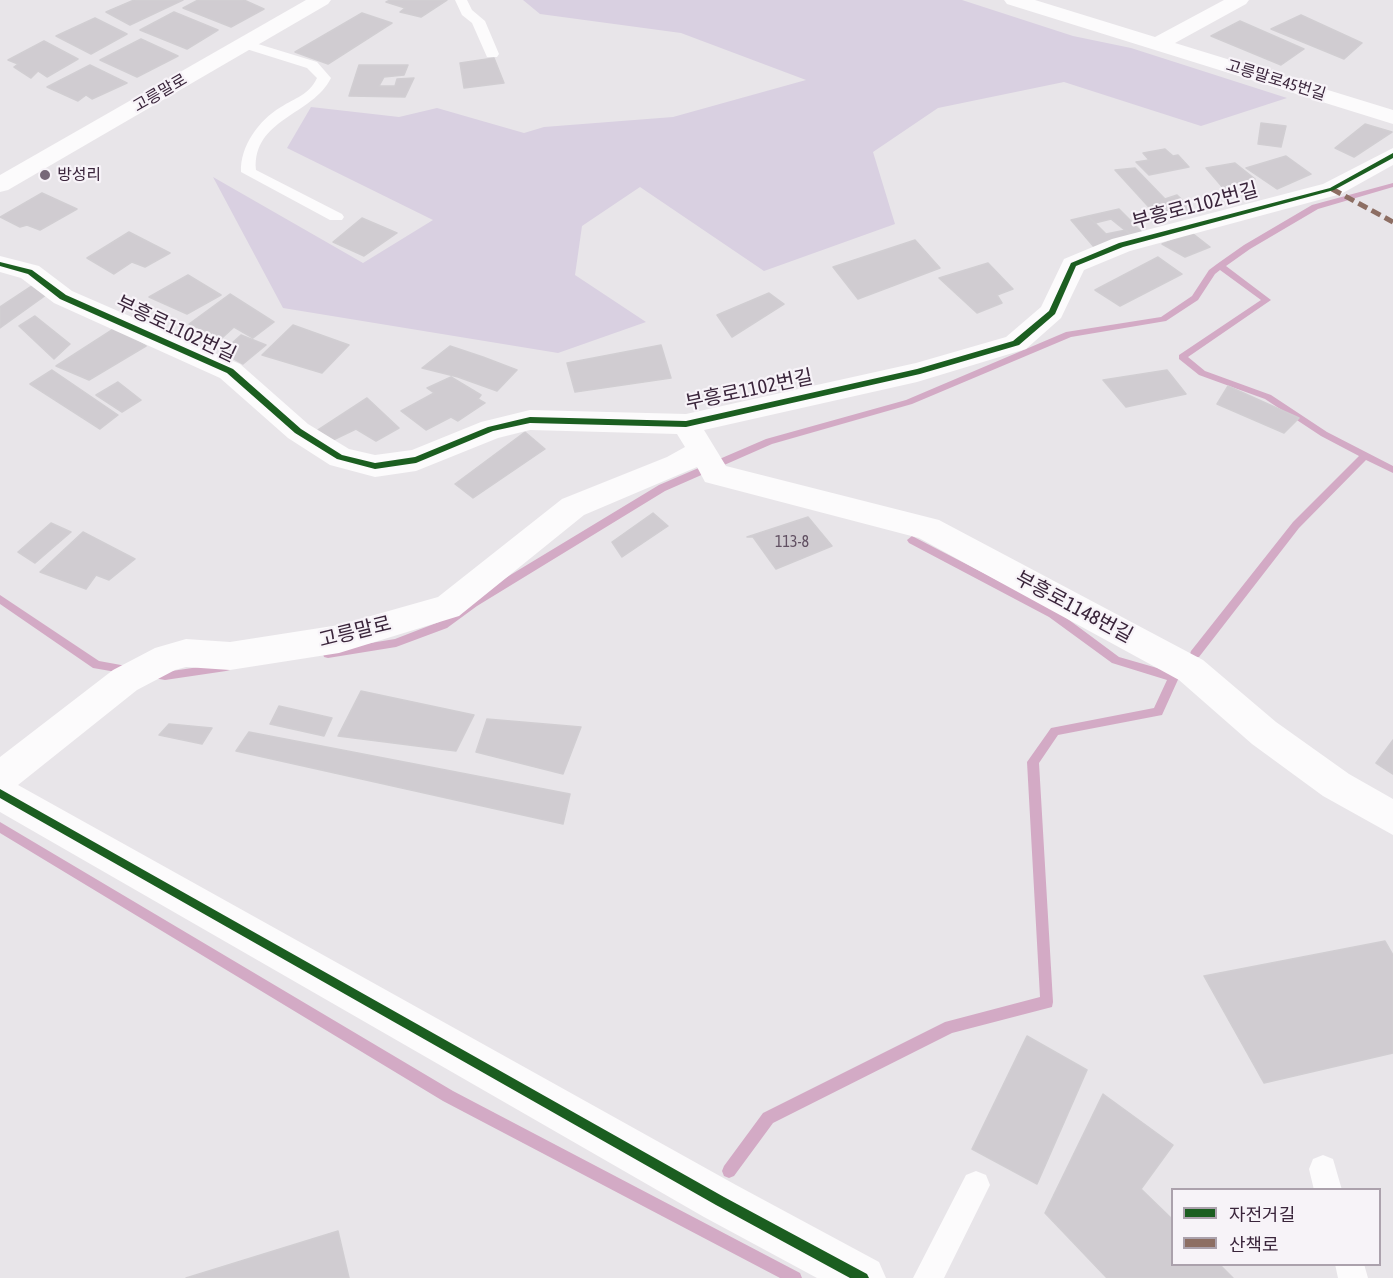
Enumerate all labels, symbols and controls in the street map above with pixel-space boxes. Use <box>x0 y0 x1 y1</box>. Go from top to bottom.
street label: 고릉말로45번길 <box>1224 56 1328 104</box>
street label: 고릉말로 <box>130 70 190 116</box>
place label: 방성리 <box>57 165 101 185</box>
marker: 방성리 <box>38 168 52 182</box>
street label: 부흥로1102번길 <box>1129 178 1261 234</box>
street label: 부흥로1102번길 <box>112 291 240 367</box>
street label: 부흥로1102번길 <box>683 365 815 415</box>
house number: 113-8 <box>775 532 809 552</box>
street label: 부흥로1148번길 <box>1011 566 1137 648</box>
street label: 고릉말로 <box>316 611 394 653</box>
legend <box>1171 1188 1381 1266</box>
text: 자전거길 <box>1229 1204 1295 1225</box>
text: 산책로 <box>1229 1234 1279 1255</box>

